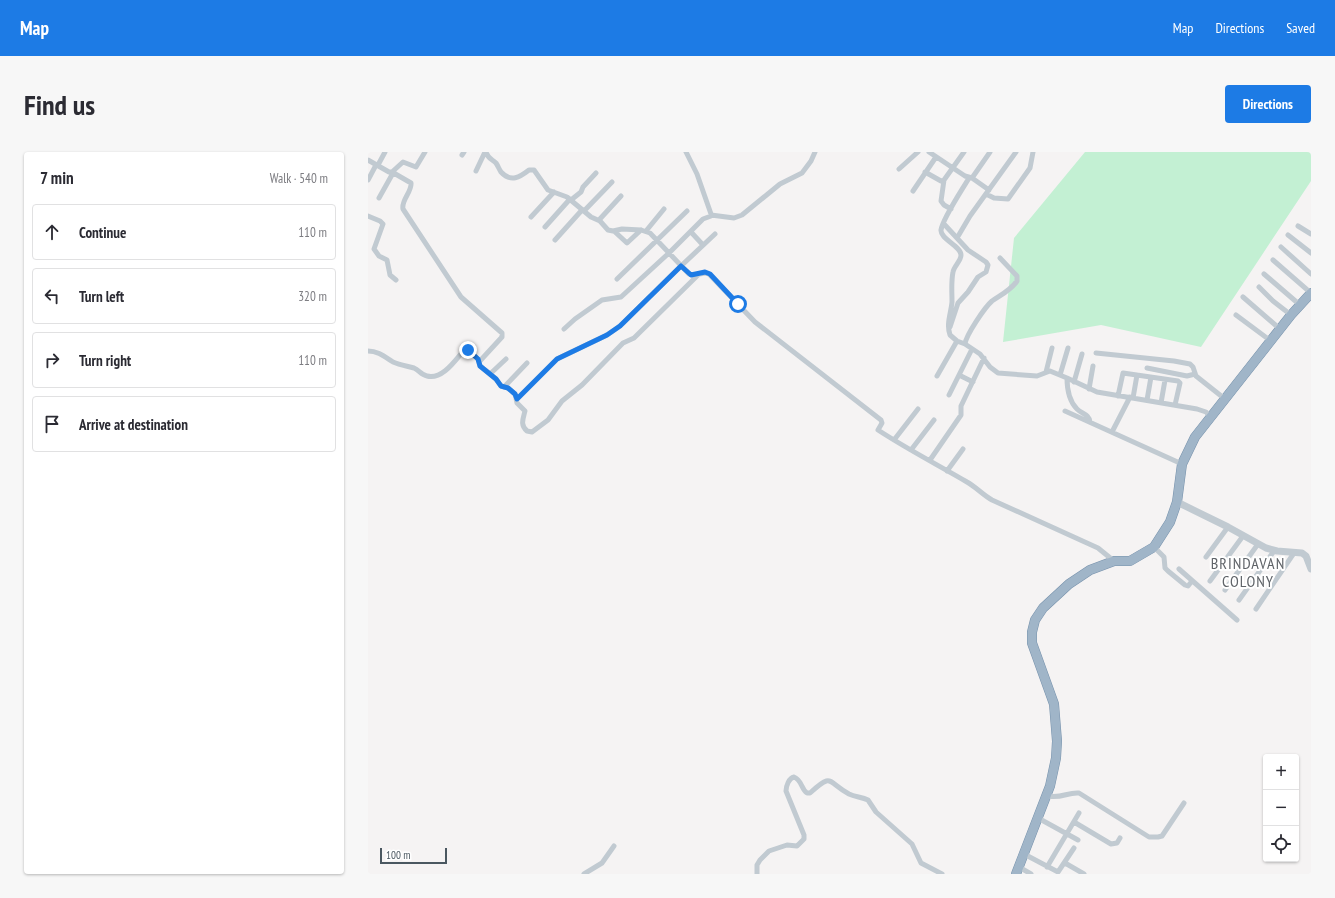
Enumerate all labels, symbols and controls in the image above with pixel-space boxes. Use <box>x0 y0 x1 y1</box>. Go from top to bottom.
text: Map <box>20 16 49 40</box>
text: Map <box>1173 19 1193 37</box>
text: Directions <box>1215 19 1264 37</box>
text: Saved <box>1286 19 1315 37</box>
button: Directions <box>1225 85 1311 123</box>
text: Find us <box>24 86 95 123</box>
text: 7 min <box>40 167 74 189</box>
text: Walk · 540 m <box>270 170 328 187</box>
icon: ahead <box>41 221 63 243</box>
text: Continue <box>79 223 126 242</box>
text: 110 m <box>298 224 327 241</box>
icon: left <box>41 285 63 307</box>
text: Turn left <box>79 287 124 306</box>
text: 320 m <box>298 288 327 305</box>
route start <box>729 295 747 313</box>
route end <box>459 341 477 359</box>
icon: right <box>41 349 63 371</box>
text: Turn right <box>79 351 131 370</box>
text: 110 m <box>298 352 327 369</box>
icon: arrive <box>41 413 63 435</box>
text: Arrive at destination <box>79 415 188 434</box>
district label: BRINDAVAN COLONY <box>1211 553 1285 591</box>
map controls <box>1263 754 1299 862</box>
button: + <box>1263 754 1299 790</box>
button: − <box>1263 790 1299 826</box>
button: locate <box>1263 826 1299 862</box>
scale bar <box>380 846 447 865</box>
text: 100 m <box>386 848 410 862</box>

